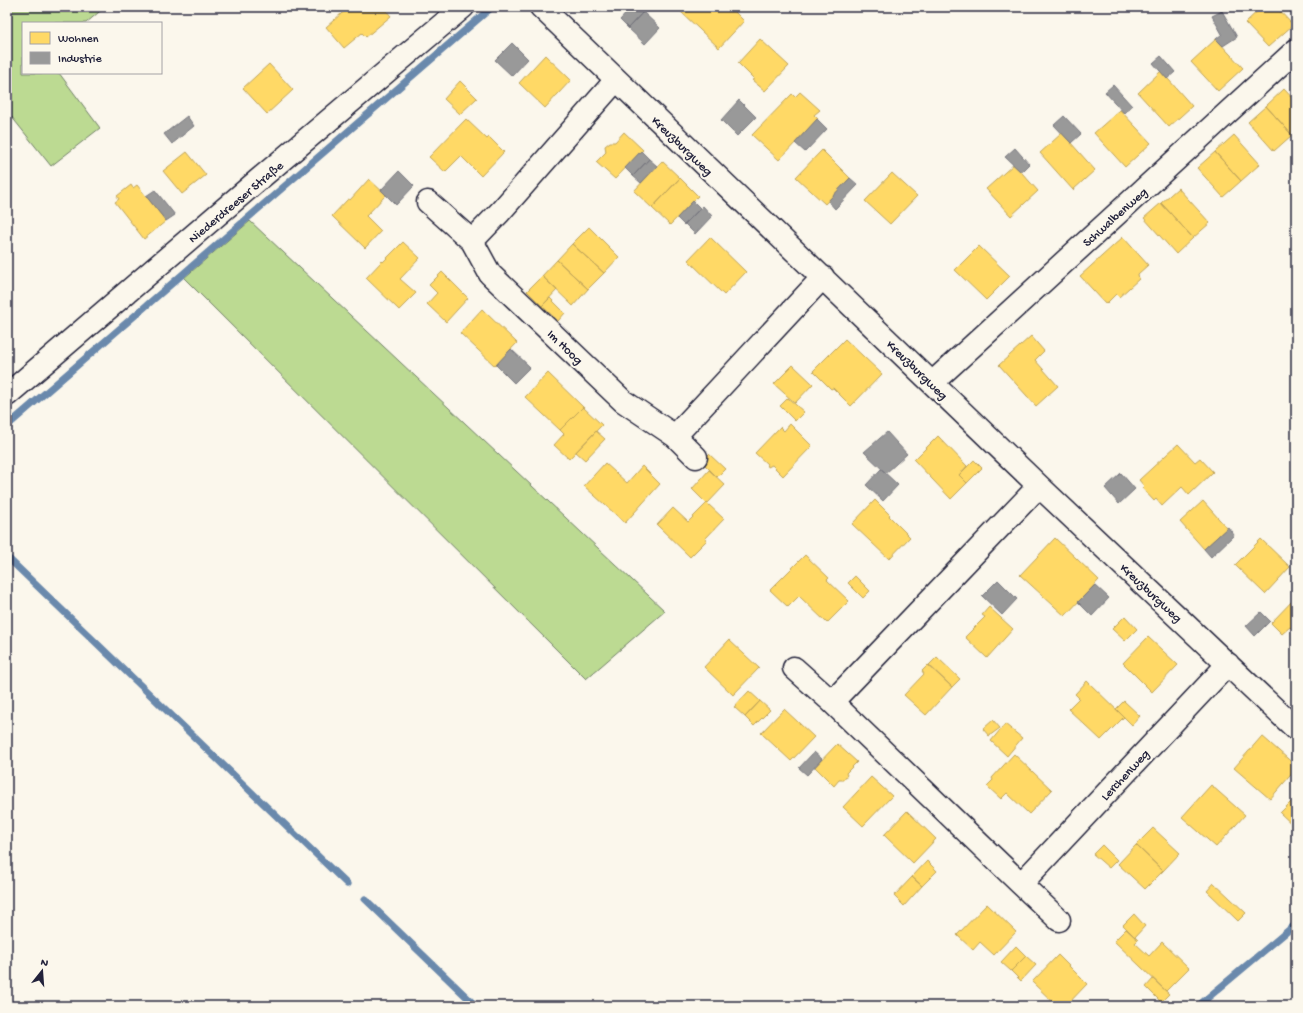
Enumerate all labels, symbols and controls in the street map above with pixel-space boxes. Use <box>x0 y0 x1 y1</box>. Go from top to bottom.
legend <box>22 22 162 74</box>
text: Wohnen <box>58 33 99 47</box>
text: Industrie <box>58 53 102 67</box>
street label: Kreuzburgweg <box>647 114 715 180</box>
street label: Niederdreeser Straße <box>186 159 287 247</box>
street label: Schwalbenweg <box>1080 185 1151 251</box>
street label: Im Hoog <box>543 327 585 368</box>
street label: Kreuzburgweg <box>882 338 950 404</box>
street label: Kreuzburgweg <box>1116 561 1184 626</box>
street label: Lerchenweg <box>1098 747 1153 804</box>
north arrow <box>22 951 62 991</box>
text: N <box>39 957 50 970</box>

